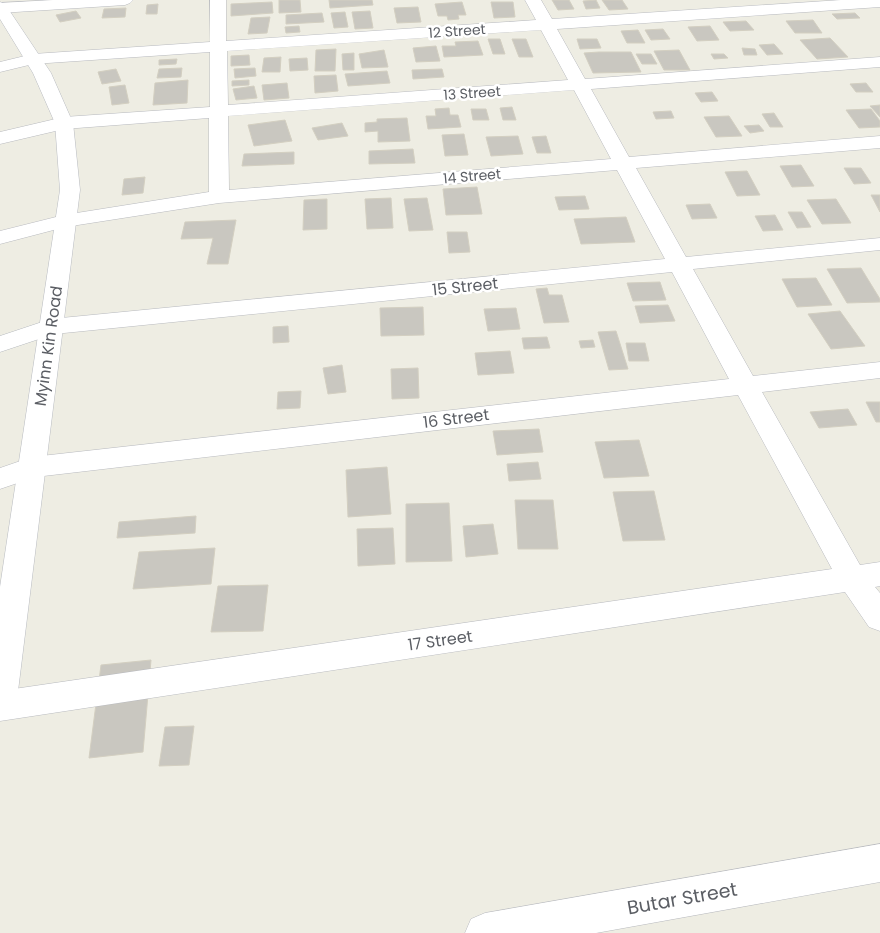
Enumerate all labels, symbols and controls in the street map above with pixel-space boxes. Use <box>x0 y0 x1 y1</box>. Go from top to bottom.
street label: 12 Street <box>428 19 486 43</box>
street label: 13 Street <box>443 81 501 105</box>
street label: 14 Street <box>442 164 502 188</box>
street label: 15 Street <box>431 272 499 301</box>
street label: Myinn Kin Road <box>29 285 68 408</box>
street label: 16 Street <box>422 403 491 434</box>
street label: 17 Street <box>406 625 474 656</box>
street label: Butar Street <box>625 876 739 921</box>

